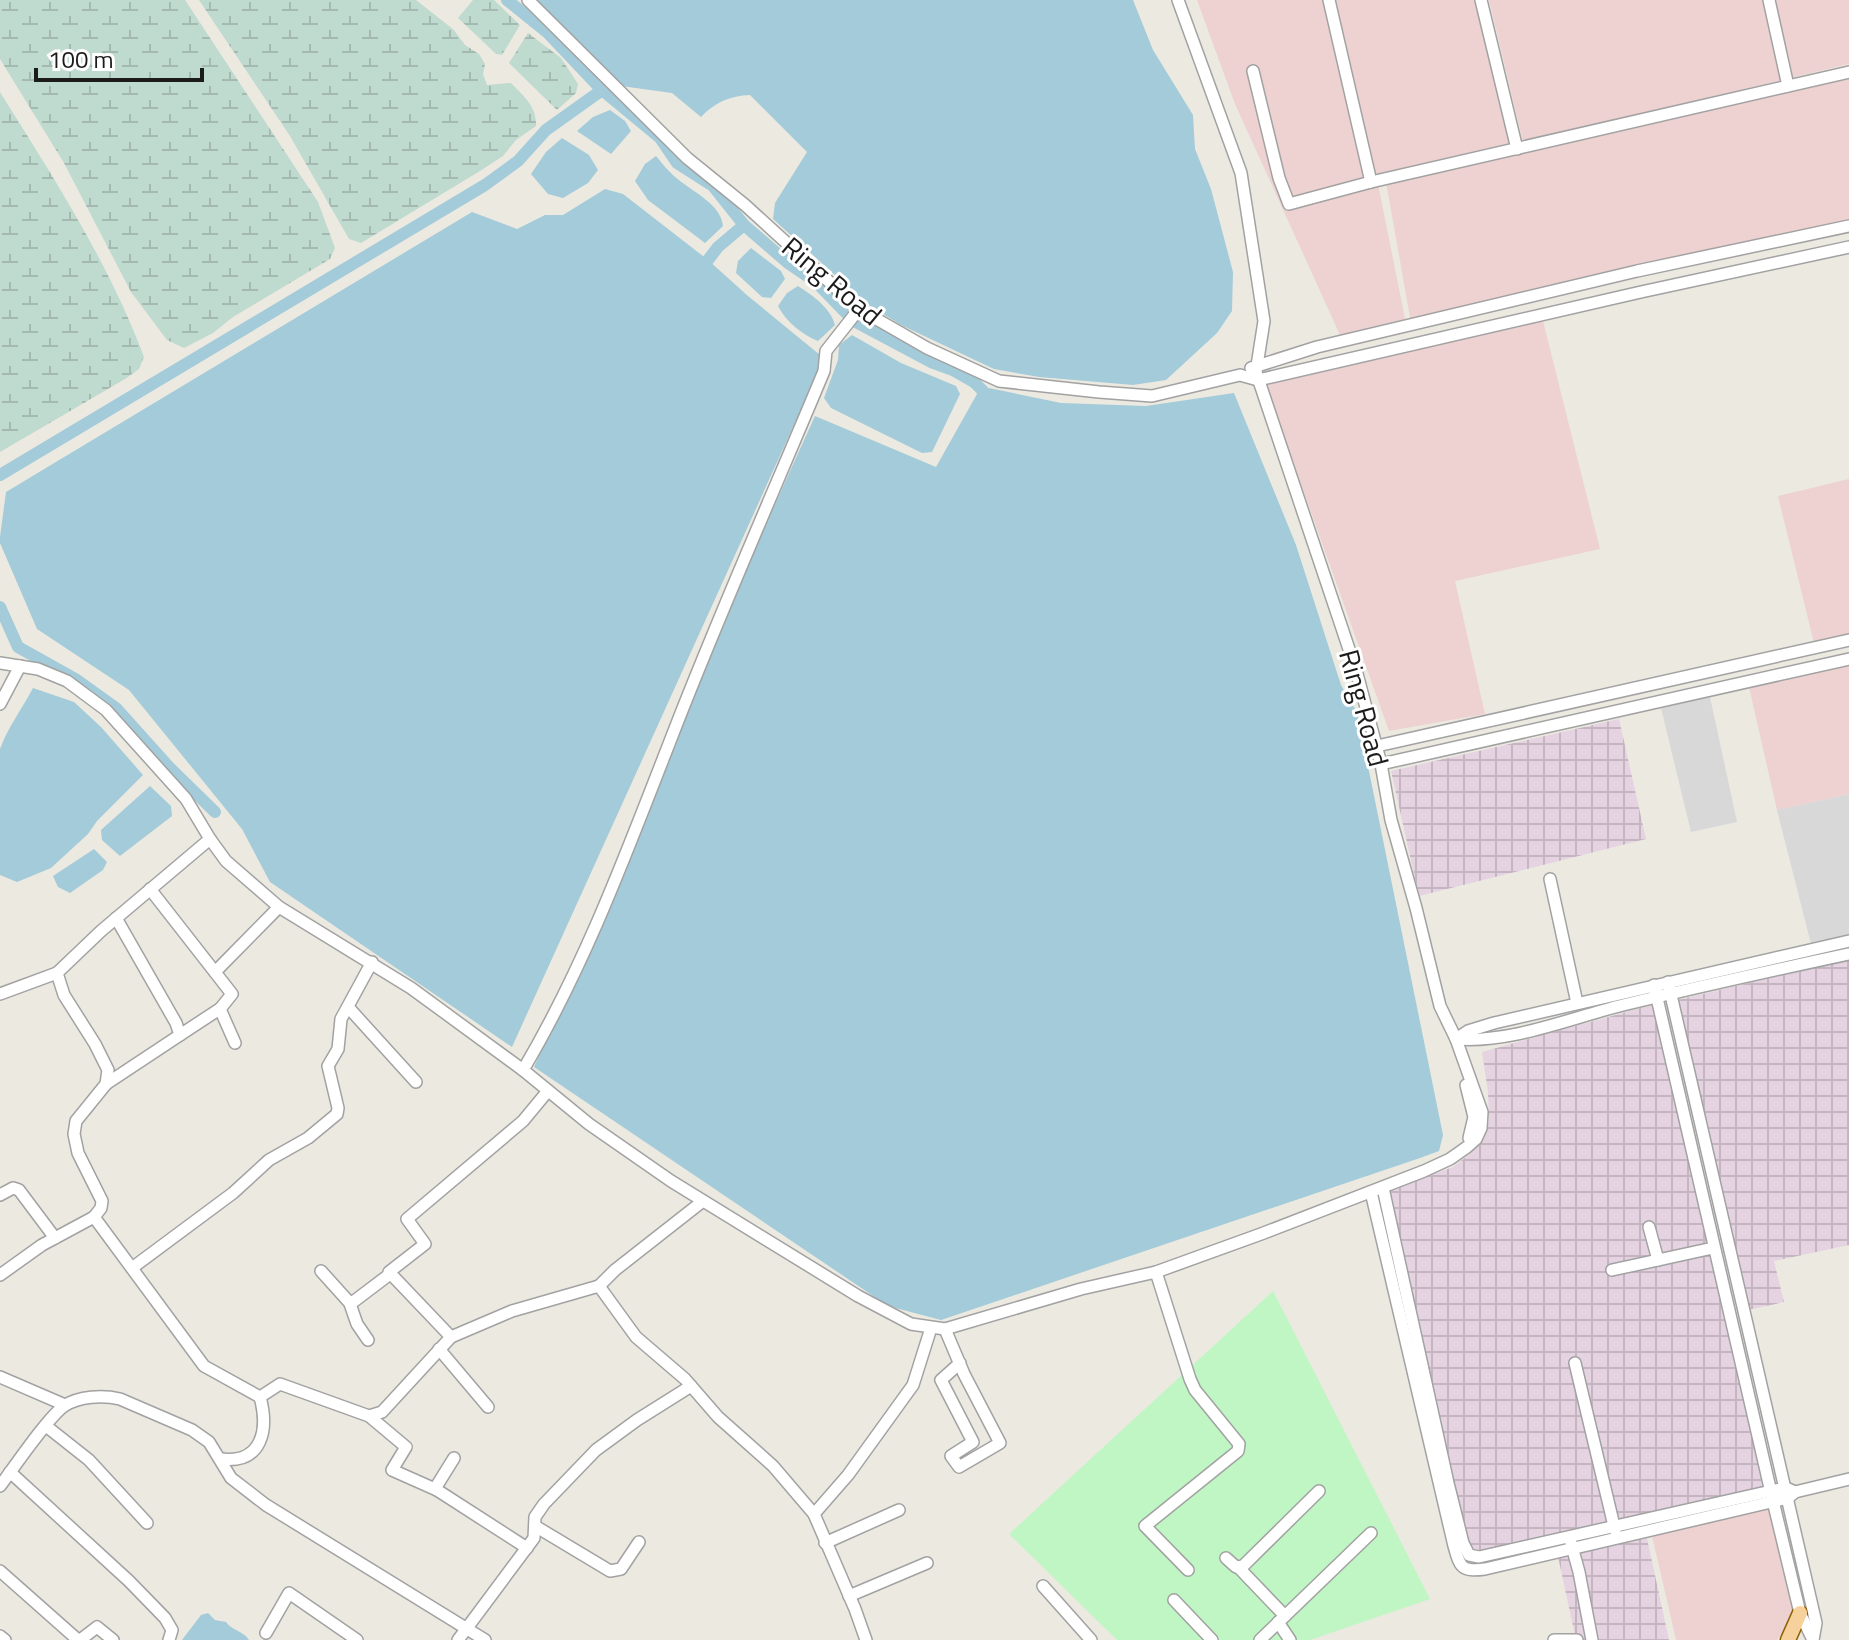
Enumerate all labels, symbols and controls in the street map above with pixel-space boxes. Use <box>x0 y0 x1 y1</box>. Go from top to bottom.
scale bar <box>36 32 202 82</box>
text: 100 m <box>48 41 114 77</box>
street label: Ring Road <box>773 226 892 336</box>
street label: Ring Road <box>1328 645 1401 771</box>

